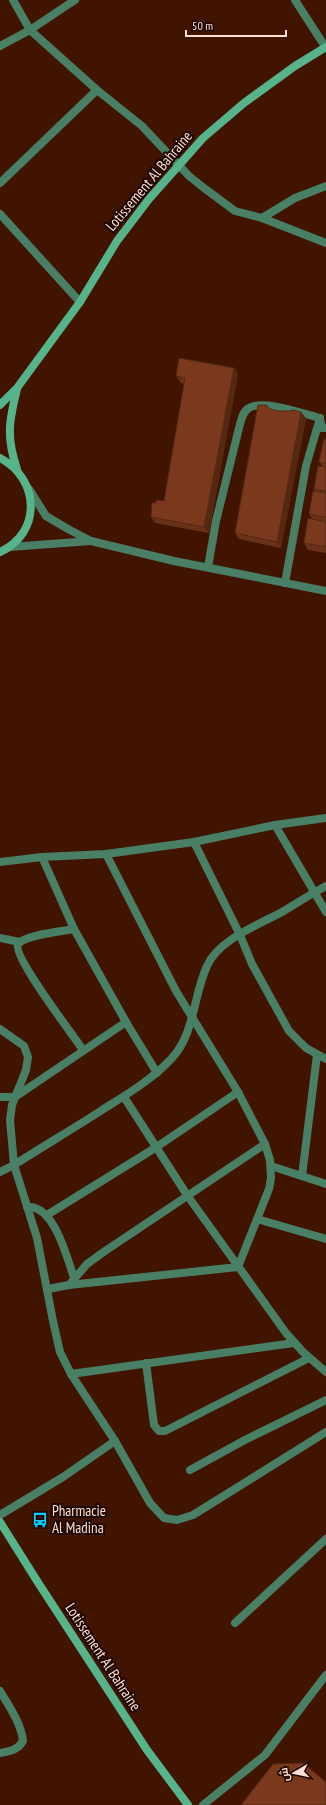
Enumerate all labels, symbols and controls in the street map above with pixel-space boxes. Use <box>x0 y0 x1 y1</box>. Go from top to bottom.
scale bar <box>186 12 286 38</box>
text: 50 m <box>192 18 213 33</box>
street label: Lotissement Al Bahraine <box>101 127 196 235</box>
place label: Pharmacie Al Madina <box>52 1501 106 1537</box>
bus stop icon: Pharmacie Al Madina <box>31 1511 49 1529</box>
street label: Lotissement Al Bahraine <box>61 1599 145 1714</box>
north arrow <box>274 1753 314 1793</box>
text: ش <box>276 1766 292 1783</box>

